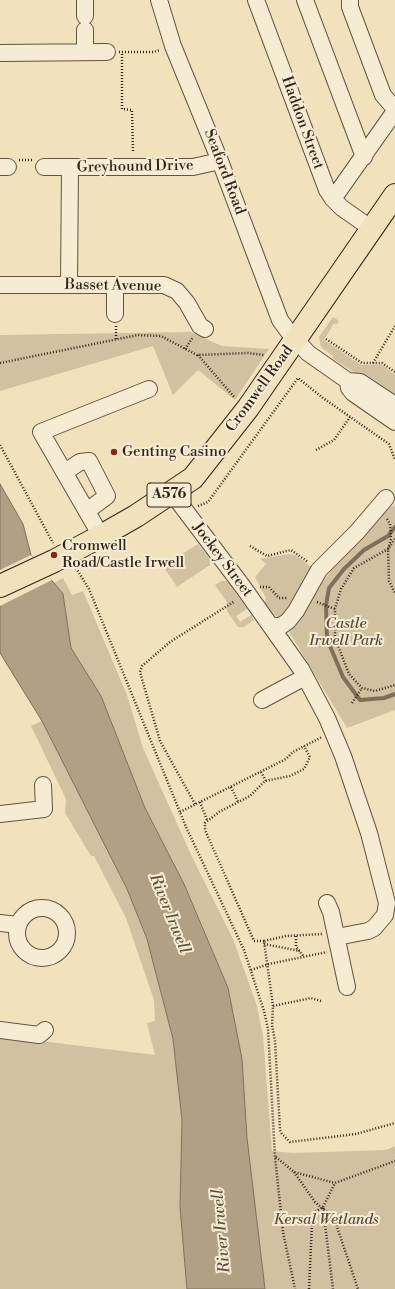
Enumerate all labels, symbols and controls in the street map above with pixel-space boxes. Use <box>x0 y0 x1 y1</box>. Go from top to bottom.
street label: Haddon Street <box>277 74 327 172</box>
street label: Seaford Road <box>199 127 249 217</box>
street label: Greyhound Drive <box>76 157 194 177</box>
street label: Basset Avenue <box>65 276 161 296</box>
street label: Cromwell Road <box>223 342 297 436</box>
place label: Genting Casino <box>122 443 226 461</box>
marker: Genting Casino <box>109 447 119 457</box>
road number: A576 <box>147 483 191 507</box>
street label: Jockey Street <box>188 519 256 601</box>
place label: Cromwell Road/Castle Irwell <box>62 537 184 572</box>
marker: Cromwell Road/Castle Irwell <box>49 550 59 560</box>
park label: Castle Irwell Park <box>309 615 383 650</box>
water label: River Irwell <box>144 871 194 957</box>
water label: River Irwell <box>209 1188 235 1274</box>
park label: Kersal Wetlands <box>273 1211 379 1229</box>

